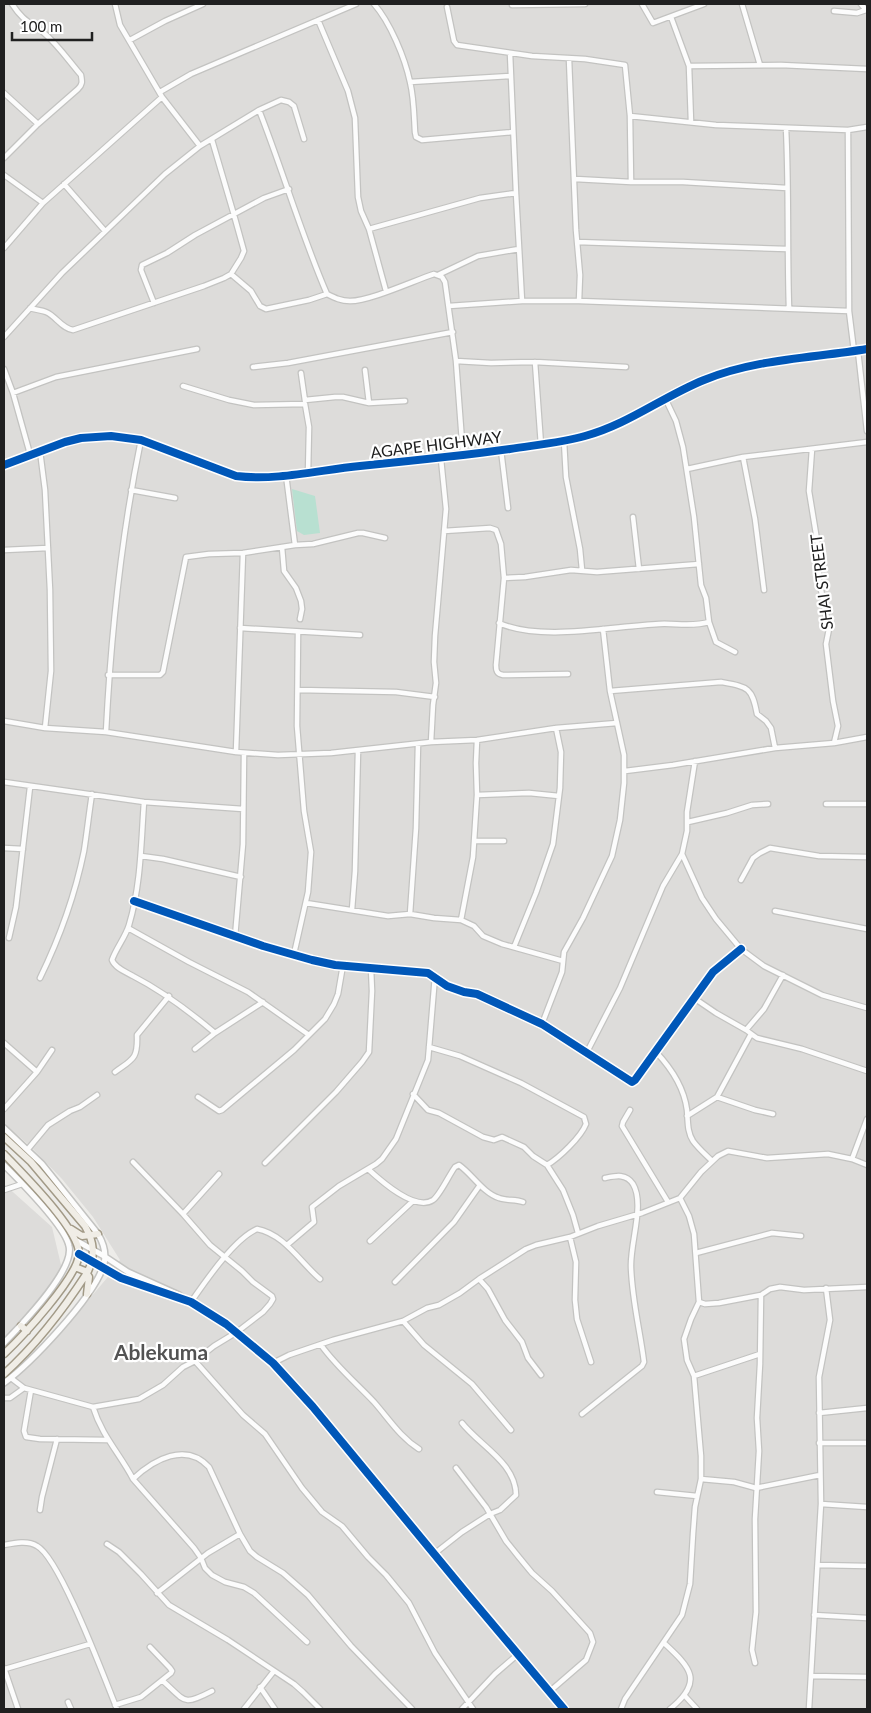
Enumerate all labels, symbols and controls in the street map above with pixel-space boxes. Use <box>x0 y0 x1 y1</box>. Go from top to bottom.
scale bar <box>12 10 92 42</box>
text: 100 m <box>20 17 62 35</box>
street label: AGAPE HIGHWAY <box>369 427 503 461</box>
street label: SHAI STREET <box>806 532 836 631</box>
district label: Ablekuma <box>113 1339 208 1364</box>

